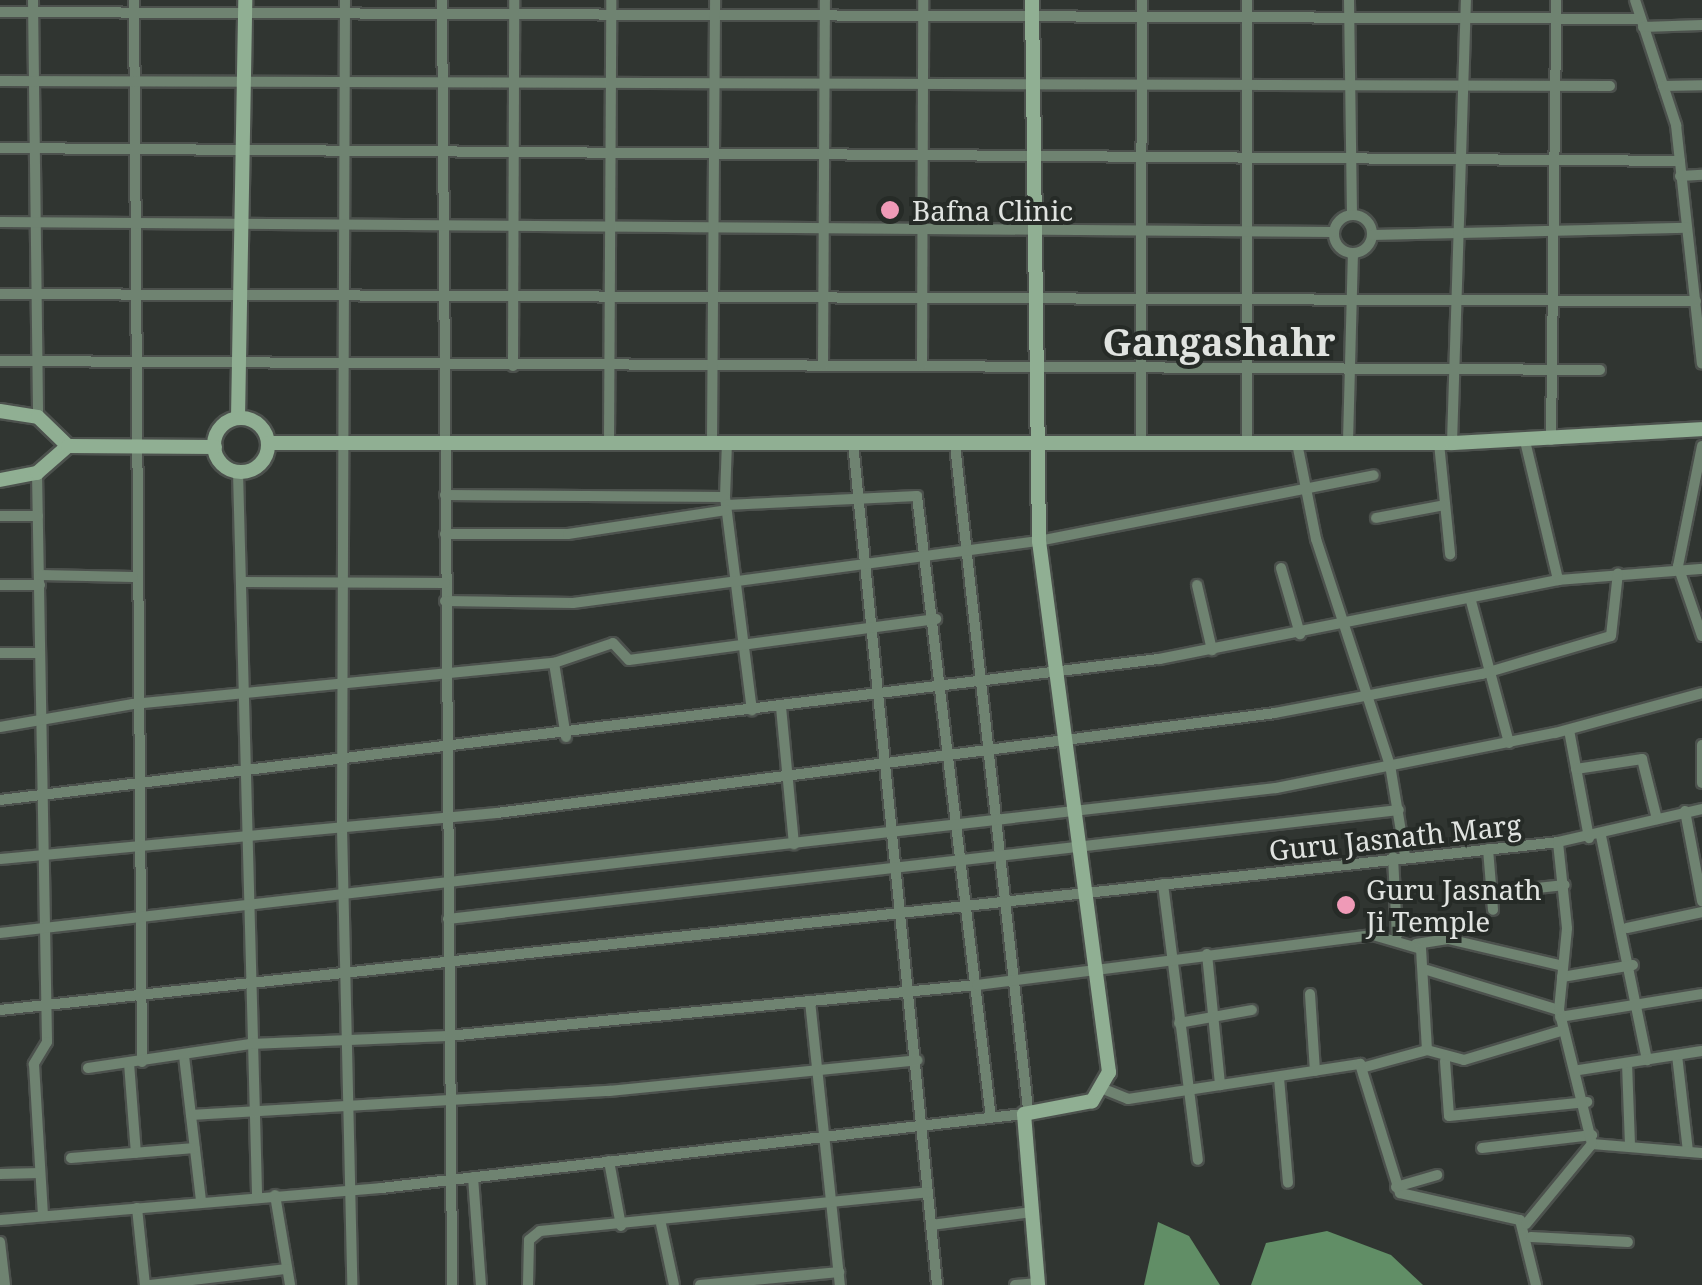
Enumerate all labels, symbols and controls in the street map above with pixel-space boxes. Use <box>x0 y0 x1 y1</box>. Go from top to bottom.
place label: Bafna Clinic <box>912 193 1073 227</box>
marker: Bafna Clinic <box>877 197 903 223</box>
district label: Gangashahr <box>1102 319 1336 365</box>
street label: Guru Jasnath Marg <box>1267 807 1523 867</box>
place label: Guru Jasnath Ji Temple <box>1366 872 1542 938</box>
marker: Guru Jasnath Ji Temple <box>1335 894 1357 916</box>

